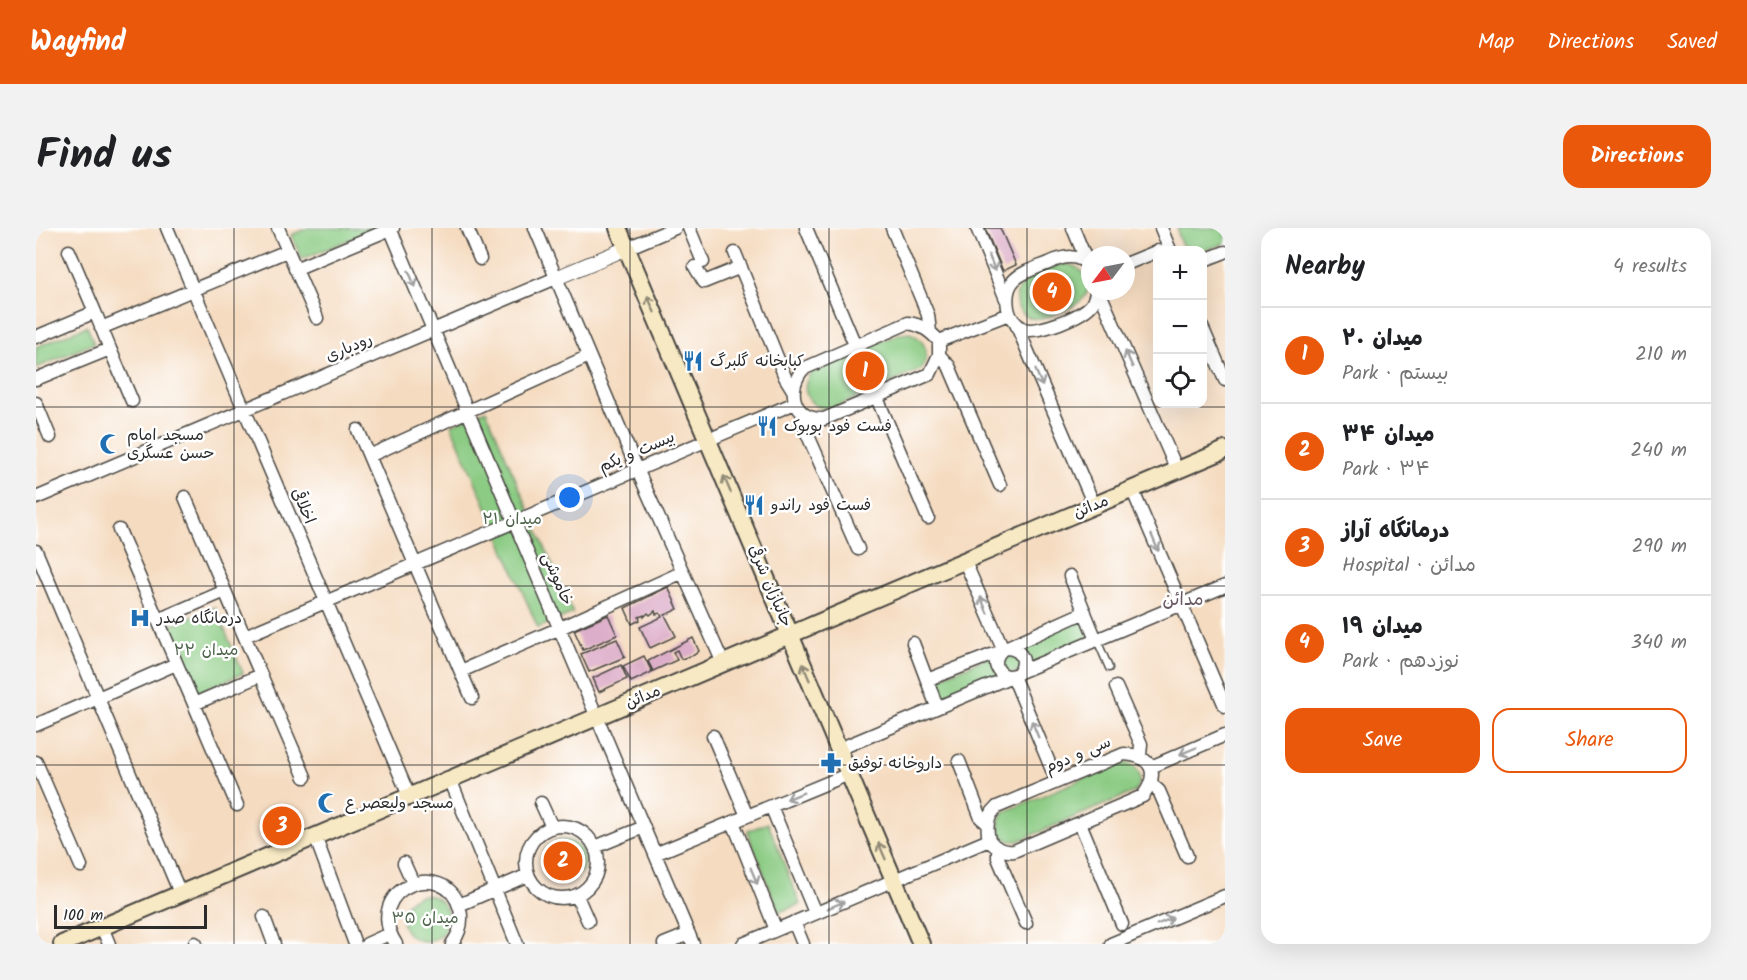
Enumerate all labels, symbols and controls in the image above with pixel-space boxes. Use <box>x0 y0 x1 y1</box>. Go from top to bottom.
text: Wayfind <box>30 20 126 65</box>
text: Map <box>1478 26 1514 59</box>
text: Directions <box>1547 26 1634 59</box>
text: Saved <box>1667 26 1717 59</box>
text: Find us <box>36 123 172 190</box>
button: Directions <box>1563 125 1711 188</box>
north arrow <box>1081 246 1135 300</box>
map controls <box>1153 246 1207 408</box>
button: + <box>1153 246 1207 300</box>
text: Nearby <box>1285 246 1365 288</box>
text: 4 results <box>1613 251 1687 283</box>
one-way arrow <box>987 254 998 272</box>
one-way arrow <box>407 269 418 288</box>
pin: 4 <box>1032 270 1072 314</box>
one-way arrow <box>645 295 656 314</box>
button: − <box>1153 300 1207 354</box>
text: میدان ۲۰ <box>1342 322 1423 357</box>
street label: رودباری <box>322 327 376 369</box>
text: 1 <box>1301 339 1308 371</box>
text: 210 m <box>1635 339 1687 371</box>
pin: 1 <box>846 348 884 394</box>
restaurant icon: کبابخانه گلبرگ <box>681 349 705 373</box>
place label: کبابخانه گلبرگ <box>710 349 804 374</box>
one-way arrow <box>1122 350 1134 368</box>
button: locate <box>1153 354 1207 408</box>
text: Park · بیستم <box>1342 358 1449 390</box>
one-way arrow <box>1034 368 1045 386</box>
restaurant icon: فست فود بوبوک <box>755 414 779 438</box>
place label: فست فود بوبوک <box>784 414 892 439</box>
text: میدان ۳۴ <box>1342 418 1435 453</box>
place label: مسجد امام حسن عسگری <box>127 423 214 466</box>
street label: بیست و یکم <box>595 425 679 479</box>
mosque icon: مسجد امام حسن عسگری <box>98 432 122 456</box>
text: 2 <box>1299 435 1310 467</box>
text: 240 m <box>1630 435 1687 467</box>
text: Park · ۳۴ <box>1342 454 1430 486</box>
one-way arrow <box>721 475 732 493</box>
your location <box>555 483 584 512</box>
street label: اخلاقی <box>284 484 322 528</box>
street label: مدائن <box>1069 488 1113 526</box>
restaurant icon: فست فود راندو <box>742 493 766 517</box>
place label: فست فود راندو <box>770 493 871 518</box>
park label: میدان ۲۱ <box>482 507 542 532</box>
text: درمانگاه آراز <box>1342 514 1449 549</box>
text: 3 <box>1299 531 1310 563</box>
text: 290 m <box>1632 531 1687 563</box>
one-way arrow <box>1150 533 1161 552</box>
street label: جانبازان شرقی <box>741 541 799 631</box>
street label: خاموشی <box>535 549 579 609</box>
text: Hospital · مدائن <box>1342 550 1476 582</box>
district label: مدائن <box>1162 586 1204 615</box>
one-way arrow <box>978 597 989 615</box>
hospital icon: درمانگاه صدر <box>128 606 152 630</box>
place label: درمانگاه صدر <box>155 606 242 631</box>
text: میدان ۱۹ <box>1342 610 1423 645</box>
text: 4 <box>1299 627 1310 659</box>
text: 340 m <box>1631 627 1687 659</box>
park label: میدان ۲۲ <box>174 638 238 663</box>
text: Park · نوزدهم <box>1342 646 1459 678</box>
one-way arrow <box>800 663 811 682</box>
street label: مدائن <box>621 678 665 716</box>
button: Save <box>1285 708 1480 773</box>
button: Share <box>1492 708 1687 773</box>
one-way arrow <box>1029 720 1040 739</box>
street label: سی و دوم <box>1041 730 1115 780</box>
one-way arrow <box>1179 746 1198 757</box>
pharmacy icon: داروخانه توفیق <box>819 751 843 775</box>
place label: داروخانه توفیق <box>848 751 942 776</box>
mosque icon: مسجد ولیعصر ع <box>316 791 340 815</box>
place label: مسجد ولیعصر ع <box>345 791 454 816</box>
one-way arrow <box>787 791 805 802</box>
pin: 3 <box>262 804 302 848</box>
pin: 2 <box>544 838 582 884</box>
one-way arrow <box>876 843 887 861</box>
one-way arrow <box>749 866 760 885</box>
one-way arrow <box>826 899 844 910</box>
scale bar <box>54 902 207 930</box>
text: 100 m <box>63 903 103 928</box>
park label: میدان ۳۵ <box>391 906 459 931</box>
one-way arrow <box>1156 915 1174 926</box>

